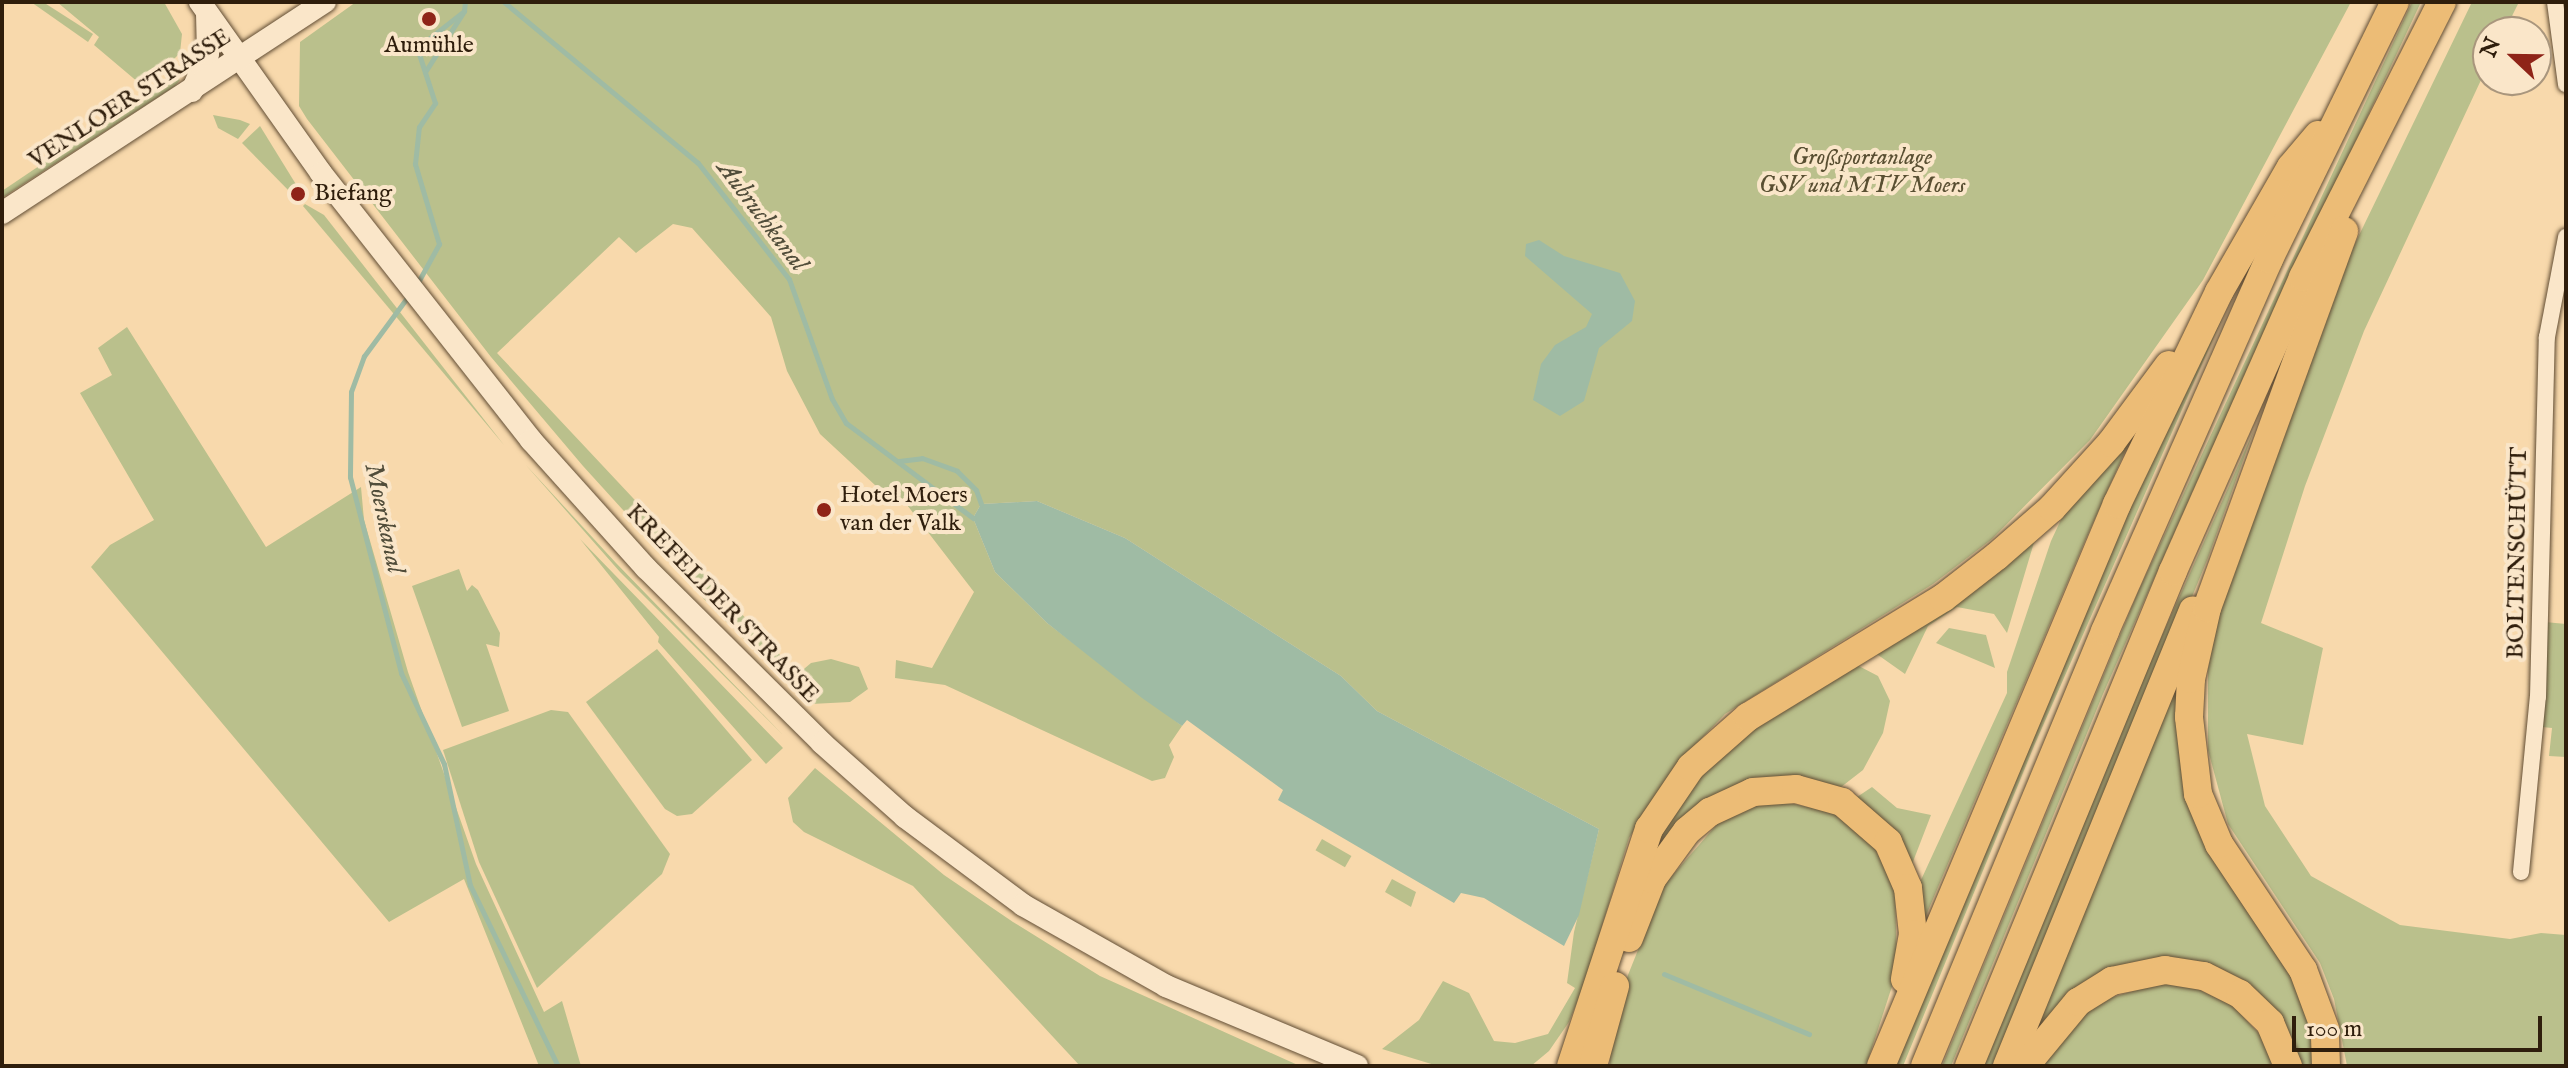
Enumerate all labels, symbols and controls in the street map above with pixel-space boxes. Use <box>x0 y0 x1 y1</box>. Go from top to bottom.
marker: Aumühle <box>420 10 438 28</box>
north arrow <box>2472 16 2552 96</box>
street label: VENLOER STRASSE <box>24 23 236 175</box>
place label: Aumühle <box>384 32 474 60</box>
text: N <box>2475 34 2508 62</box>
park label: Großsportanlage GSV und MTV Moers <box>1759 144 1965 200</box>
water label: Aubruchkanal <box>710 154 814 278</box>
place label: Biefang <box>314 180 392 208</box>
marker: Biefang <box>289 185 307 203</box>
street label: BOLTENSCHÜTT <box>2502 447 2534 659</box>
water label: Moerskanal <box>357 460 411 576</box>
place label: Hotel Moers van der Valk <box>840 482 968 538</box>
street label: KREFELDER STRASSE <box>619 499 825 709</box>
marker: Hotel Moers van der Valk <box>815 501 833 519</box>
scale bar <box>2296 1000 2546 1050</box>
text: 100 m <box>2306 1014 2362 1045</box>

